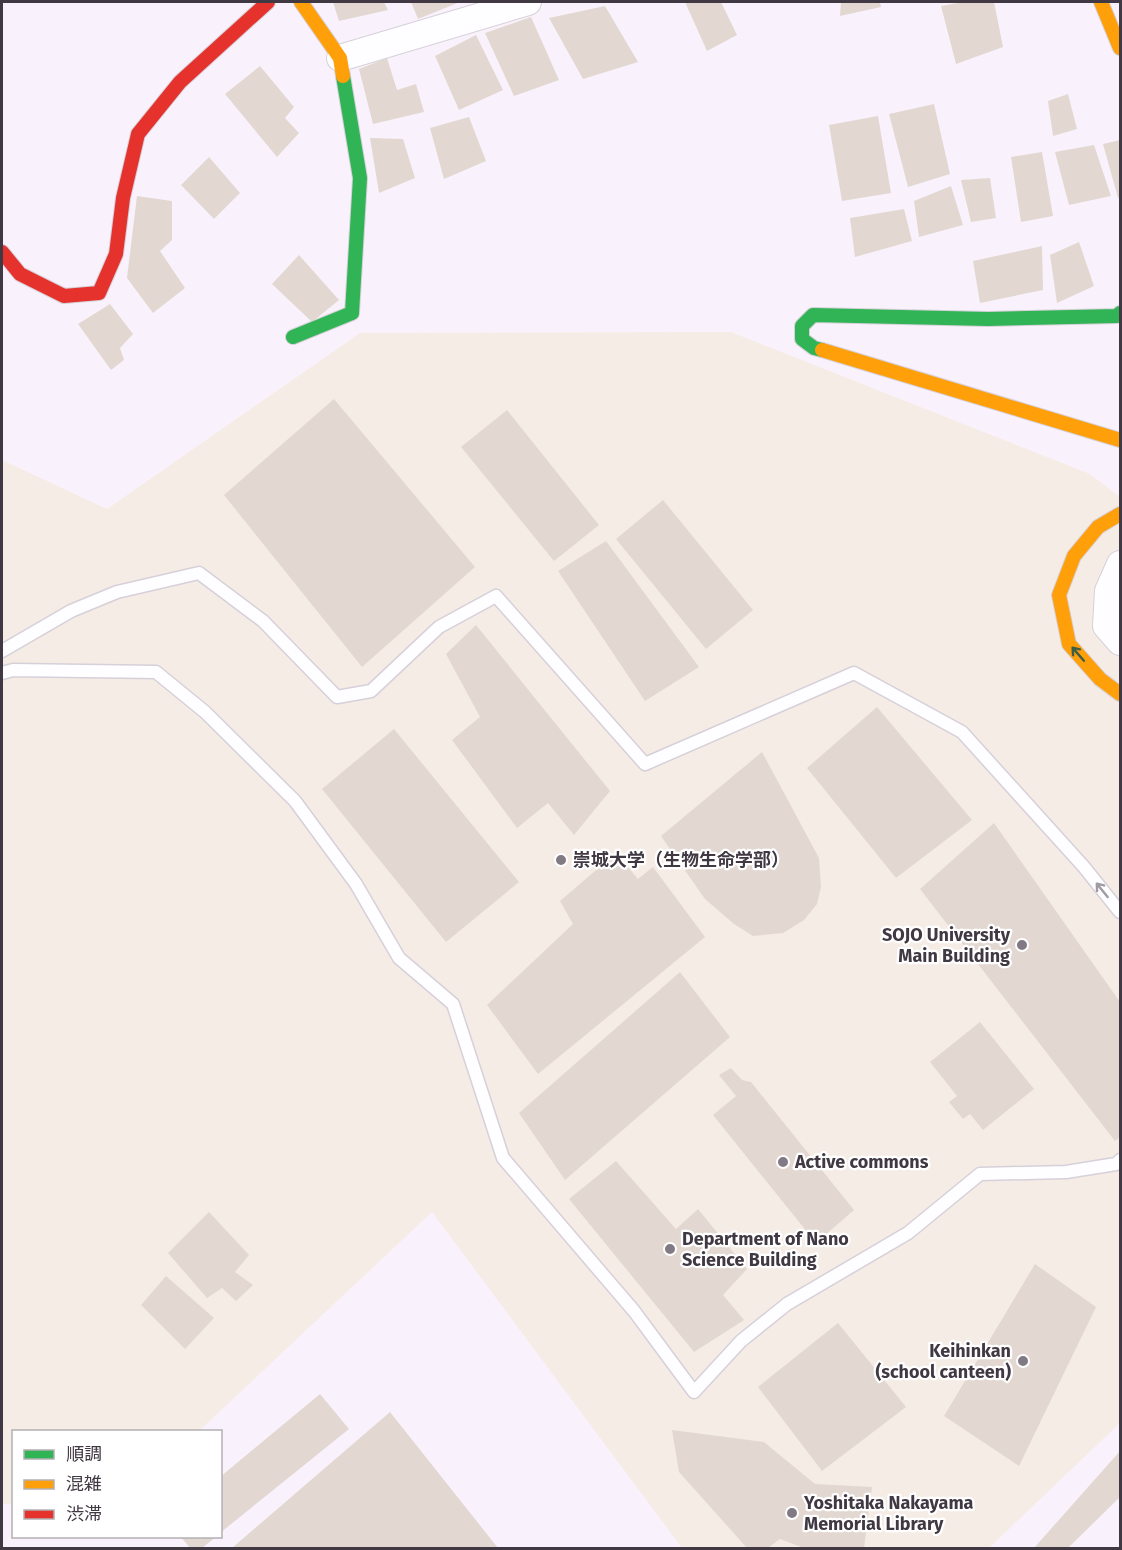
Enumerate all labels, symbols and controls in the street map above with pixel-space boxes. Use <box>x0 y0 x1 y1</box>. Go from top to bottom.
one-way arrow <box>1071 647 1085 662</box>
place label: 崇城大学（生物生命学部） <box>573 849 789 871</box>
marker: 崇城大学（生物生命学部） <box>554 853 568 867</box>
one-way arrow <box>1096 882 1109 898</box>
place label: SOJO University Main Building <box>882 924 1011 967</box>
marker: SOJO University Main Building <box>1015 938 1029 952</box>
place label: Active commons <box>794 1151 929 1173</box>
marker: Active commons <box>776 1155 790 1169</box>
place label: Department of Nano Science Building <box>682 1228 849 1271</box>
marker: Department of Nano Science Building <box>663 1242 677 1256</box>
place label: Keihinkan (school canteen) <box>875 1340 1011 1383</box>
marker: Keihinkan (school canteen) <box>1016 1354 1030 1368</box>
legend <box>12 1430 222 1538</box>
text: 順調 <box>66 1443 102 1465</box>
text: 混雑 <box>66 1473 102 1495</box>
place label: Yoshitaka Nakayama Memorial Library <box>803 1492 974 1535</box>
text: 渋滞 <box>66 1503 102 1525</box>
marker: Yoshitaka Nakayama Memorial Library <box>785 1506 799 1520</box>

